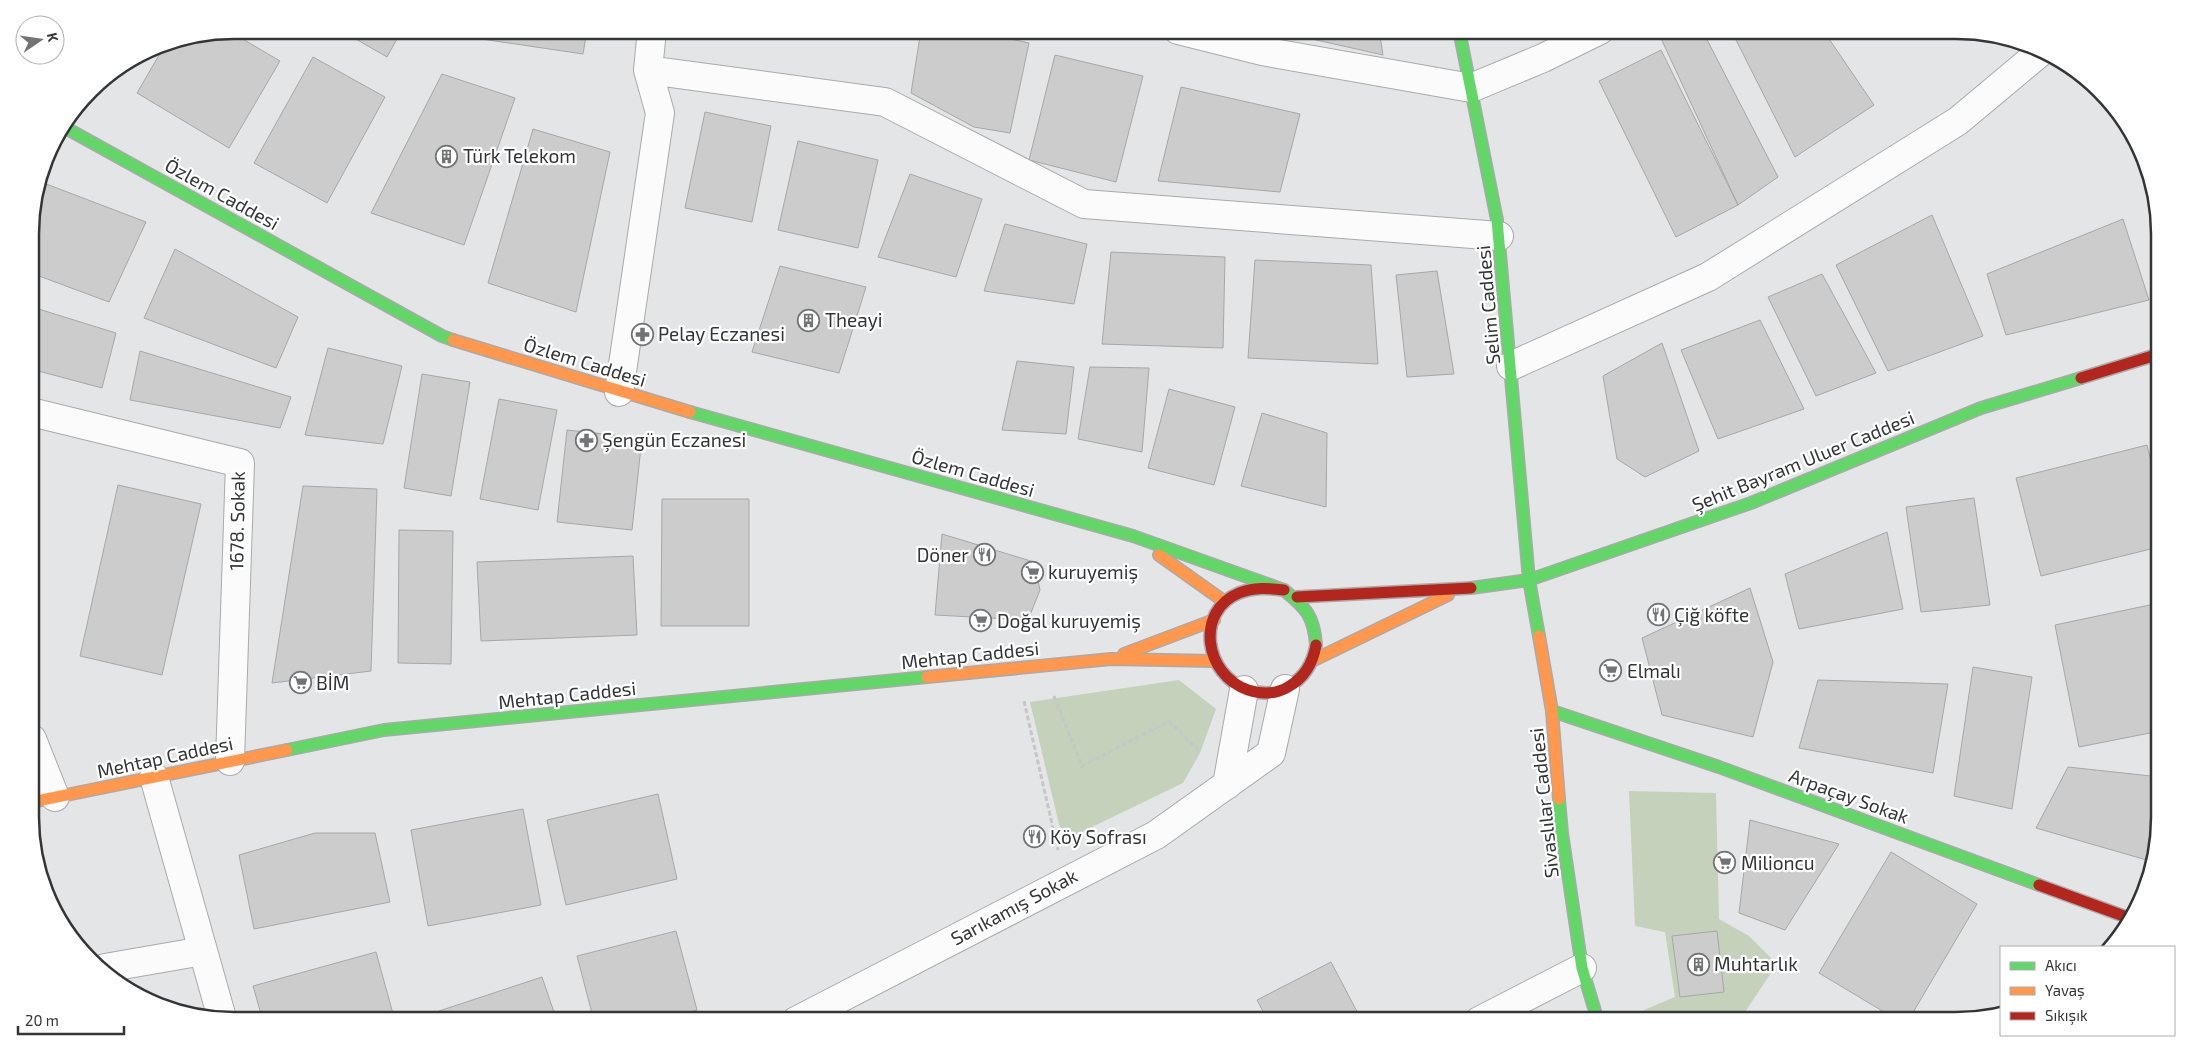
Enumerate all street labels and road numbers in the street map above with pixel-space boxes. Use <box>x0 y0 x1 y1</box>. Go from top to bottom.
street label: Özlem Caddesi <box>161 153 283 234</box>
street label: Selim Caddesi <box>1471 244 1504 366</box>
street label: Özlem Caddesi <box>521 332 649 391</box>
street label: Şehit Bayram Uluer Caddesi <box>1688 405 1918 517</box>
street label: Özlem Caddesi <box>909 444 1037 501</box>
street label: 1678. Sokak <box>224 471 249 571</box>
street label: Mehtap Caddesi <box>900 636 1040 673</box>
street label: Mehtap Caddesi <box>497 676 637 713</box>
street label: Sivaslılar Caddesi <box>1524 727 1563 879</box>
street label: Mehtap Caddesi <box>95 731 235 782</box>
street label: Arpaçay Sokak <box>1786 763 1912 829</box>
street label: Sarıkamış Sokak <box>947 863 1082 950</box>

